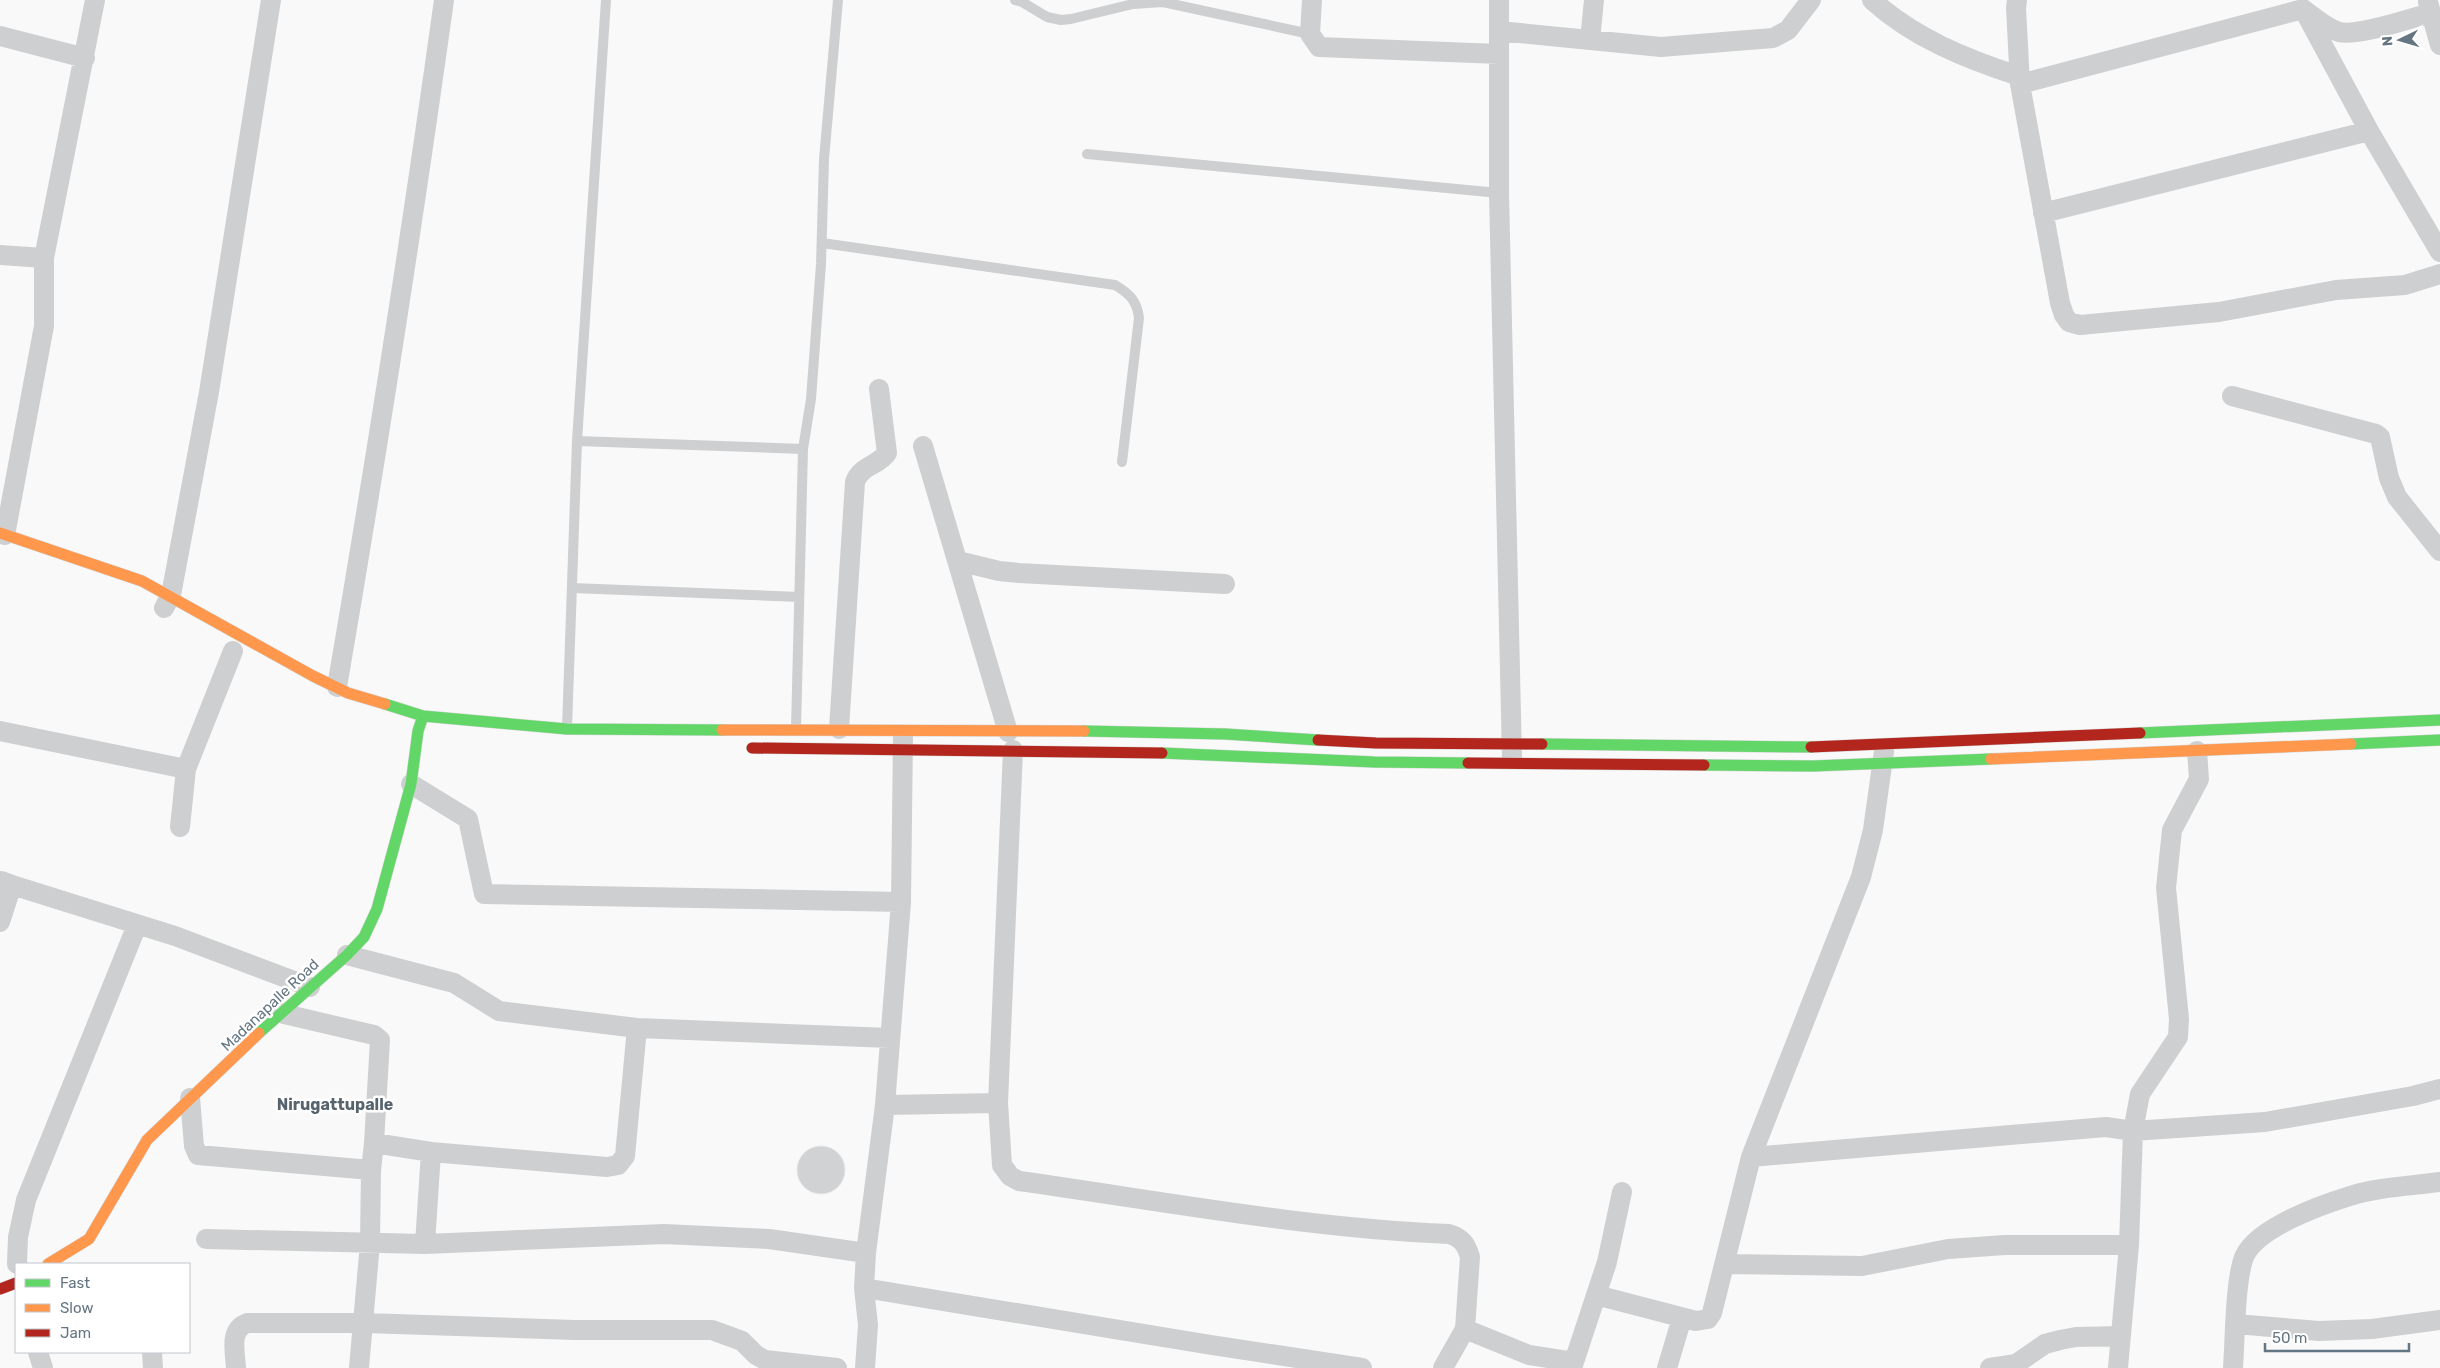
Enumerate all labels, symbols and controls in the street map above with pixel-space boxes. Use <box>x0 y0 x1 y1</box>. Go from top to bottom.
north arrow <box>2375 15 2425 65</box>
text: N <box>2379 35 2396 47</box>
street label: Madanapalle Road <box>217 955 323 1055</box>
district label: Nirugattupalle <box>277 1095 393 1114</box>
legend <box>15 1263 190 1353</box>
text: Fast <box>60 1274 90 1292</box>
text: Slow <box>60 1299 93 1317</box>
scale bar <box>2265 1320 2409 1352</box>
text: Jam <box>60 1324 91 1342</box>
text: 50 m <box>2272 1329 2307 1347</box>

